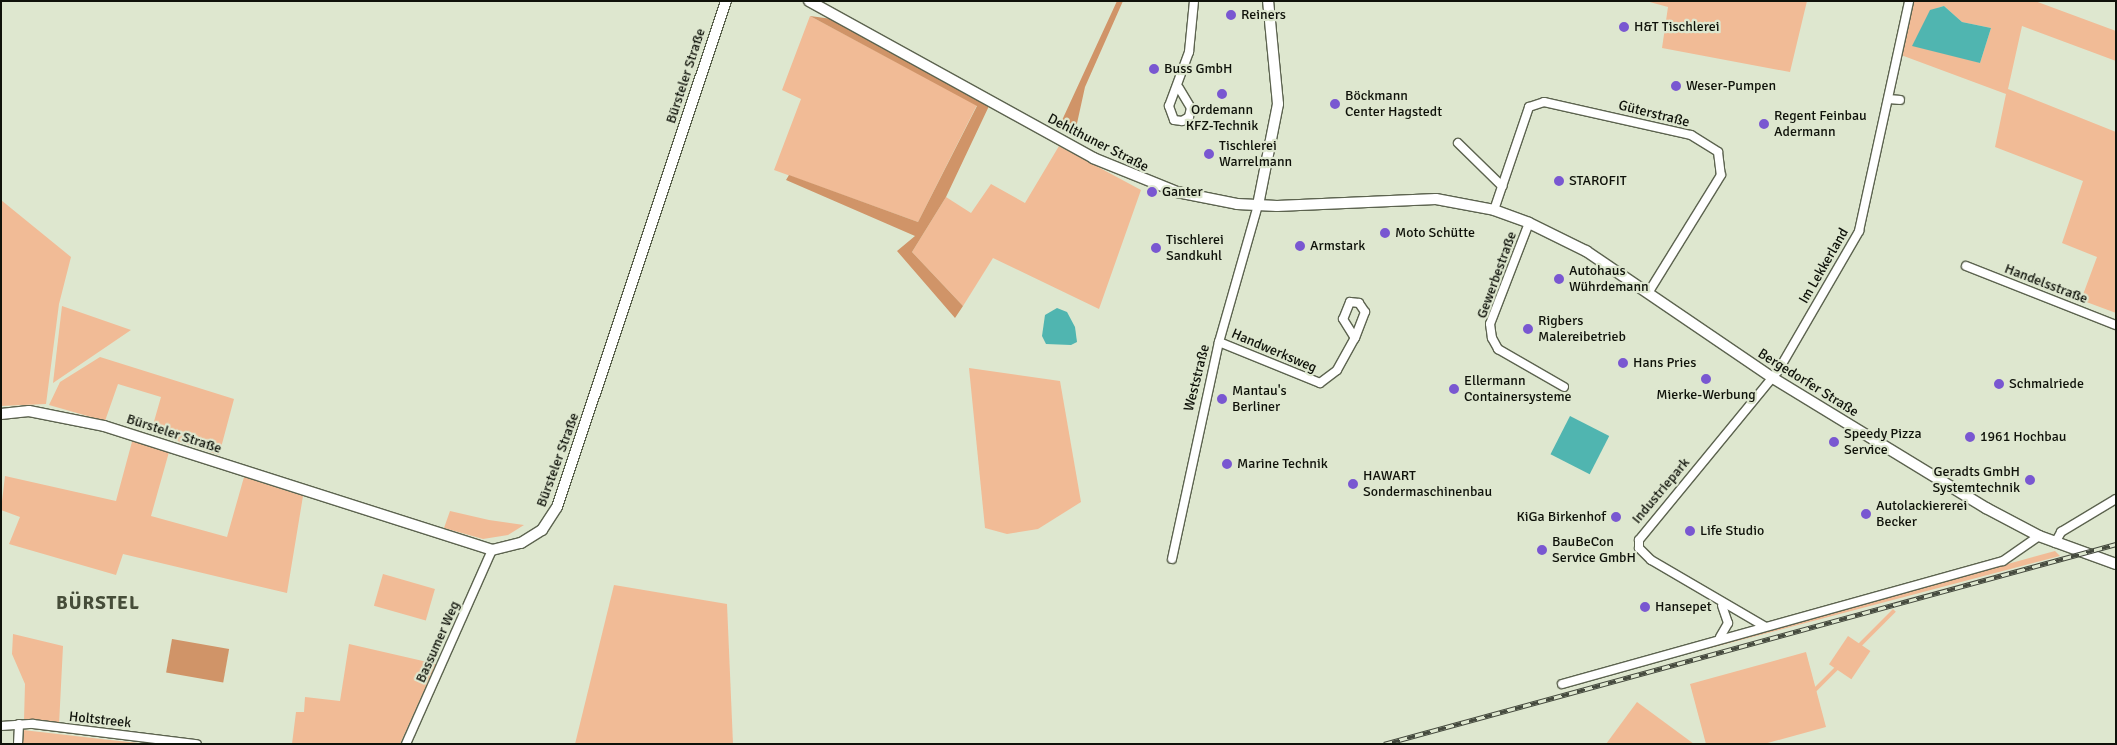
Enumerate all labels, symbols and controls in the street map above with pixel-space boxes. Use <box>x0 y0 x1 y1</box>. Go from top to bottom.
place label: Reiners <box>1241 7 1286 23</box>
marker: Reiners <box>1225 9 1237 21</box>
place label: H&T Tischlerei <box>1634 19 1719 35</box>
marker: H&T Tischlerei <box>1618 21 1630 33</box>
street label: Bürsteler Straße <box>663 26 709 126</box>
place label: Buss GmbH <box>1164 61 1232 77</box>
marker: Buss GmbH <box>1148 63 1160 75</box>
place label: Weser-Pumpen <box>1686 78 1776 94</box>
marker: Weser-Pumpen <box>1670 80 1682 92</box>
marker: Ordemann KFZ-Technik <box>1216 88 1228 100</box>
place label: Böckmann Center Hagstedt <box>1345 88 1442 120</box>
street label: Güterstraße <box>1617 97 1691 131</box>
marker: Böckmann Center Hagstedt <box>1329 98 1341 110</box>
place label: Ordemann KFZ-Technik <box>1186 102 1258 134</box>
place label: Regent Feinbau Adermann <box>1774 108 1867 140</box>
street label: Dehlthuner Straße <box>1045 110 1151 176</box>
marker: Regent Feinbau Adermann <box>1758 118 1770 130</box>
place label: Tischlerei Warrelmann <box>1219 138 1292 170</box>
marker: Tischlerei Warrelmann <box>1203 148 1215 160</box>
place label: STAROFIT <box>1569 173 1627 189</box>
marker: STAROFIT <box>1553 175 1565 187</box>
place label: Ganter <box>1162 184 1203 200</box>
marker: Ganter <box>1146 186 1158 198</box>
place label: Moto Schütte <box>1395 225 1475 241</box>
street label: Im Lekkerland <box>1796 225 1852 307</box>
marker: Moto Schütte <box>1379 227 1391 239</box>
street label: Gewerbestraße <box>1473 229 1521 321</box>
place label: Tischlerei Sandkuhl <box>1166 232 1224 264</box>
place label: Armstark <box>1310 238 1365 254</box>
marker: Armstark <box>1294 240 1306 252</box>
marker: Tischlerei Sandkuhl <box>1150 242 1162 254</box>
street label: Handelsstraße <box>2002 260 2090 308</box>
place label: Autohaus Wührdemann <box>1569 263 1649 296</box>
marker: Autohaus Wührdemann <box>1553 273 1565 285</box>
place label: Rigbers Malereibetrieb <box>1538 313 1626 346</box>
marker: Rigbers Malereibetrieb <box>1522 323 1534 335</box>
street label: Handwerksweg <box>1229 325 1319 377</box>
street label: Weststraße <box>1181 343 1213 413</box>
street label: Bergedorfer Straße <box>1755 345 1861 421</box>
place label: Hans Pries <box>1633 355 1696 371</box>
marker: Hans Pries <box>1617 357 1629 369</box>
place label: Ellermann Containersysteme <box>1464 373 1572 406</box>
marker: Mierke-Werbung <box>1700 373 1712 385</box>
place label: Schmalriede <box>2009 376 2084 392</box>
marker: Schmalriede <box>1993 378 2005 390</box>
place label: Mantau's Berliner <box>1232 383 1287 416</box>
marker: Ellermann Containersysteme <box>1448 383 1460 395</box>
place label: Mierke-Werbung <box>1656 387 1756 403</box>
marker: Mantau's Berliner <box>1216 393 1228 405</box>
street label: Bürsteler Straße <box>124 411 224 457</box>
street label: Bürsteler Straße <box>533 411 583 509</box>
place label: Speedy Pizza Service <box>1844 426 1922 458</box>
place label: 1961 Hochbau <box>1980 429 2066 445</box>
marker: 1961 Hochbau <box>1964 431 1976 443</box>
marker: Speedy Pizza Service <box>1828 436 1840 448</box>
street label: Industriepark <box>1629 455 1693 527</box>
place label: Marine Technik <box>1237 456 1328 472</box>
marker: Marine Technik <box>1221 458 1233 470</box>
place label: Geradts GmbH Systemtechnik <box>1932 464 2020 497</box>
place label: HAWART Sondermaschinenbau <box>1363 468 1492 501</box>
marker: Geradts GmbH Systemtechnik <box>2024 474 2036 486</box>
marker: HAWART Sondermaschinenbau <box>1347 478 1359 490</box>
place label: Autolackiererei Becker <box>1876 498 1967 530</box>
marker: Autolackiererei Becker <box>1860 508 1872 520</box>
place label: KiGa Birkenhof <box>1516 509 1606 525</box>
marker: KiGa Birkenhof <box>1610 511 1622 523</box>
place label: Life Studio <box>1700 523 1764 539</box>
marker: Life Studio <box>1684 525 1696 537</box>
place label: BauBeCon Service GmbH <box>1552 534 1636 566</box>
marker: BauBeCon Service GmbH <box>1536 544 1548 556</box>
district label: BÜRSTEL <box>55 593 141 615</box>
street label: Bassumer Weg <box>413 599 463 685</box>
place label: Hansepet <box>1655 599 1712 615</box>
marker: Hansepet <box>1639 601 1651 613</box>
street label: Holtstreek <box>68 708 132 732</box>

